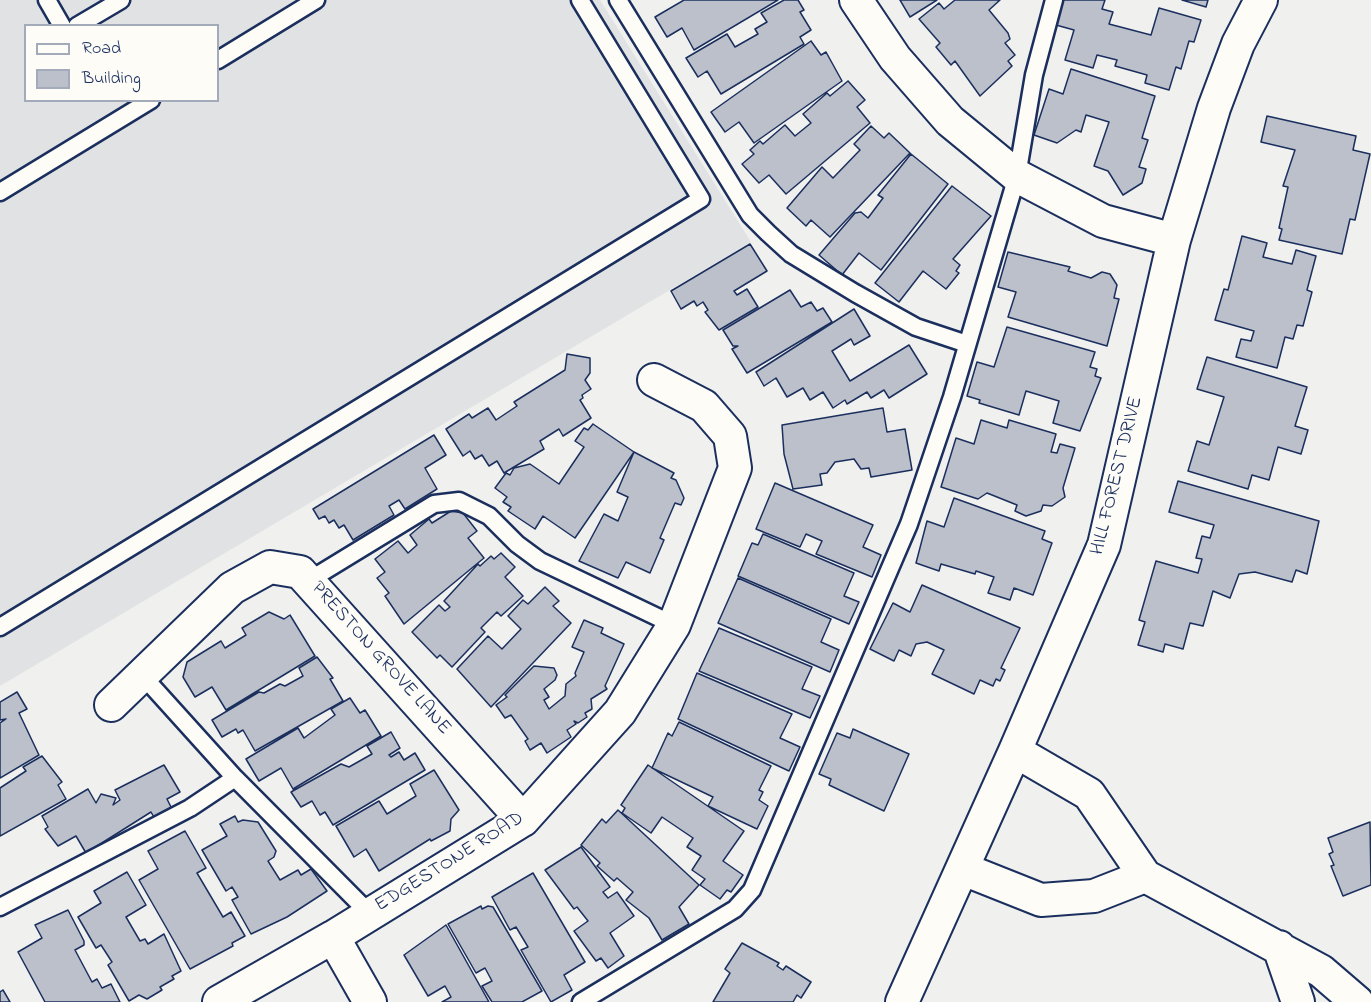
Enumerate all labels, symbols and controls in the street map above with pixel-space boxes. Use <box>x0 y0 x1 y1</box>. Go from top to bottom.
legend <box>24 24 219 102</box>
text: Road <box>82 36 121 62</box>
text: Building <box>82 66 141 92</box>
street label: HILL FOREST DRIVE <box>1087 394 1149 558</box>
street label: PRESTON GROVE LANE <box>305 577 455 741</box>
street label: EDGESTONE ROAD <box>371 808 529 918</box>

